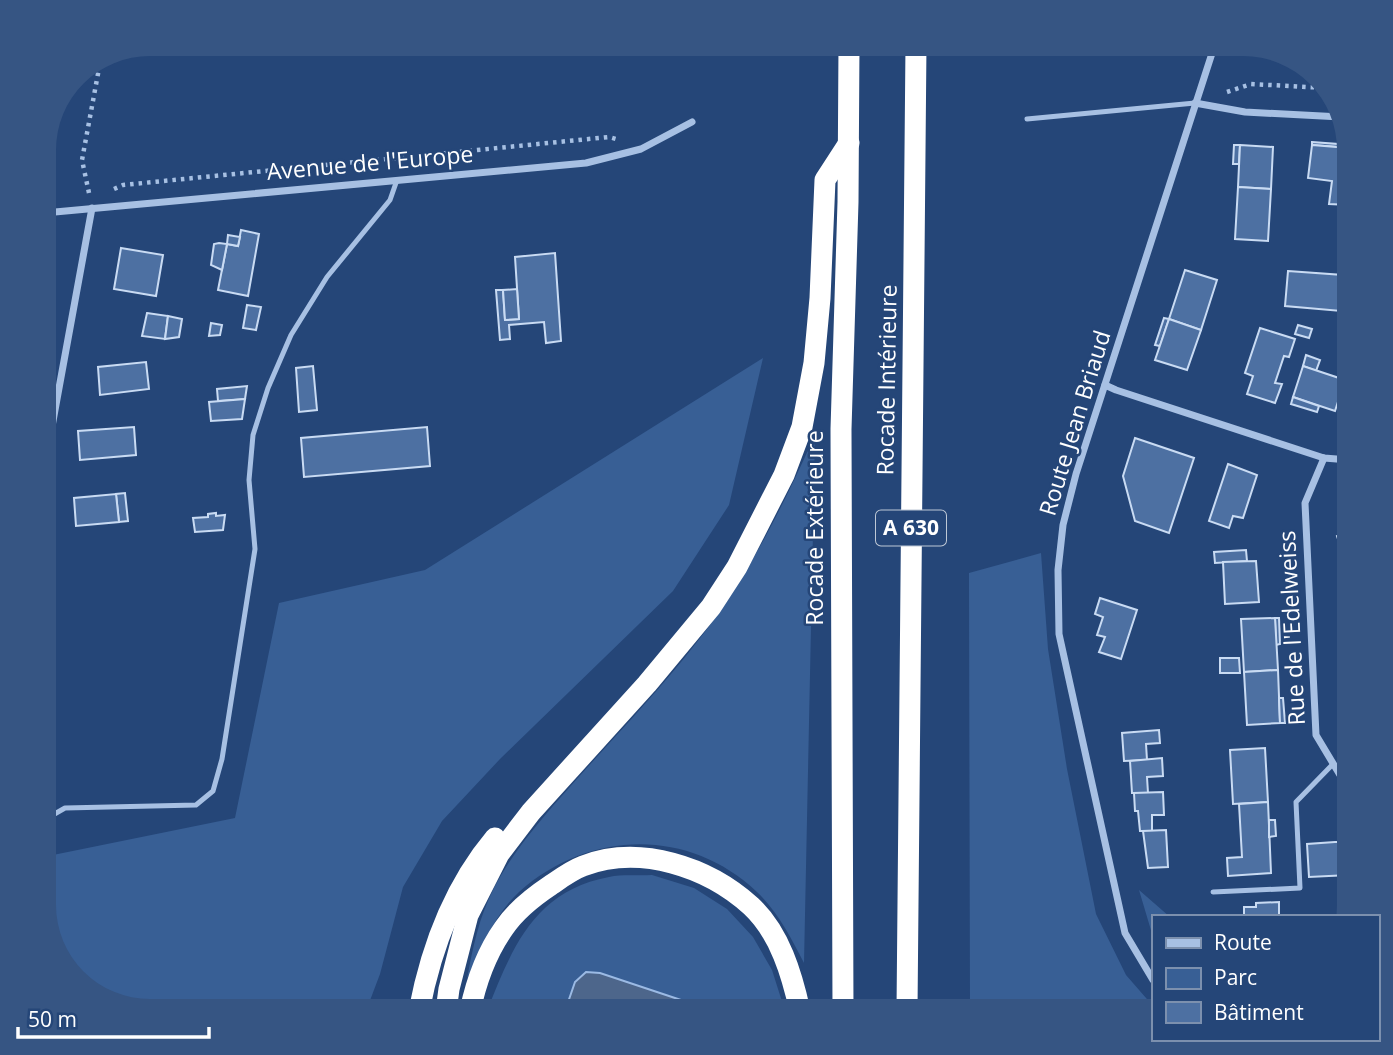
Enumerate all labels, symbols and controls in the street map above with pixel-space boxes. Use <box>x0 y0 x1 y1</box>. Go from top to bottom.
street label: Avenue de l'Europe <box>265 137 474 187</box>
street label: Rocade Intérieure <box>868 284 904 476</box>
street label: Route Jean Briaud <box>1031 326 1117 519</box>
street label: Rocade Extérieure <box>798 430 830 626</box>
road number: A 630 <box>876 510 946 546</box>
street label: Rue de l'Edelweiss <box>1270 530 1312 726</box>
legend <box>1152 915 1379 1041</box>
text: Route <box>1214 928 1272 956</box>
text: Parc <box>1214 963 1257 991</box>
scale bar <box>18 996 208 1040</box>
text: Bâtiment <box>1214 998 1304 1026</box>
text: 50 m <box>28 1005 77 1033</box>

